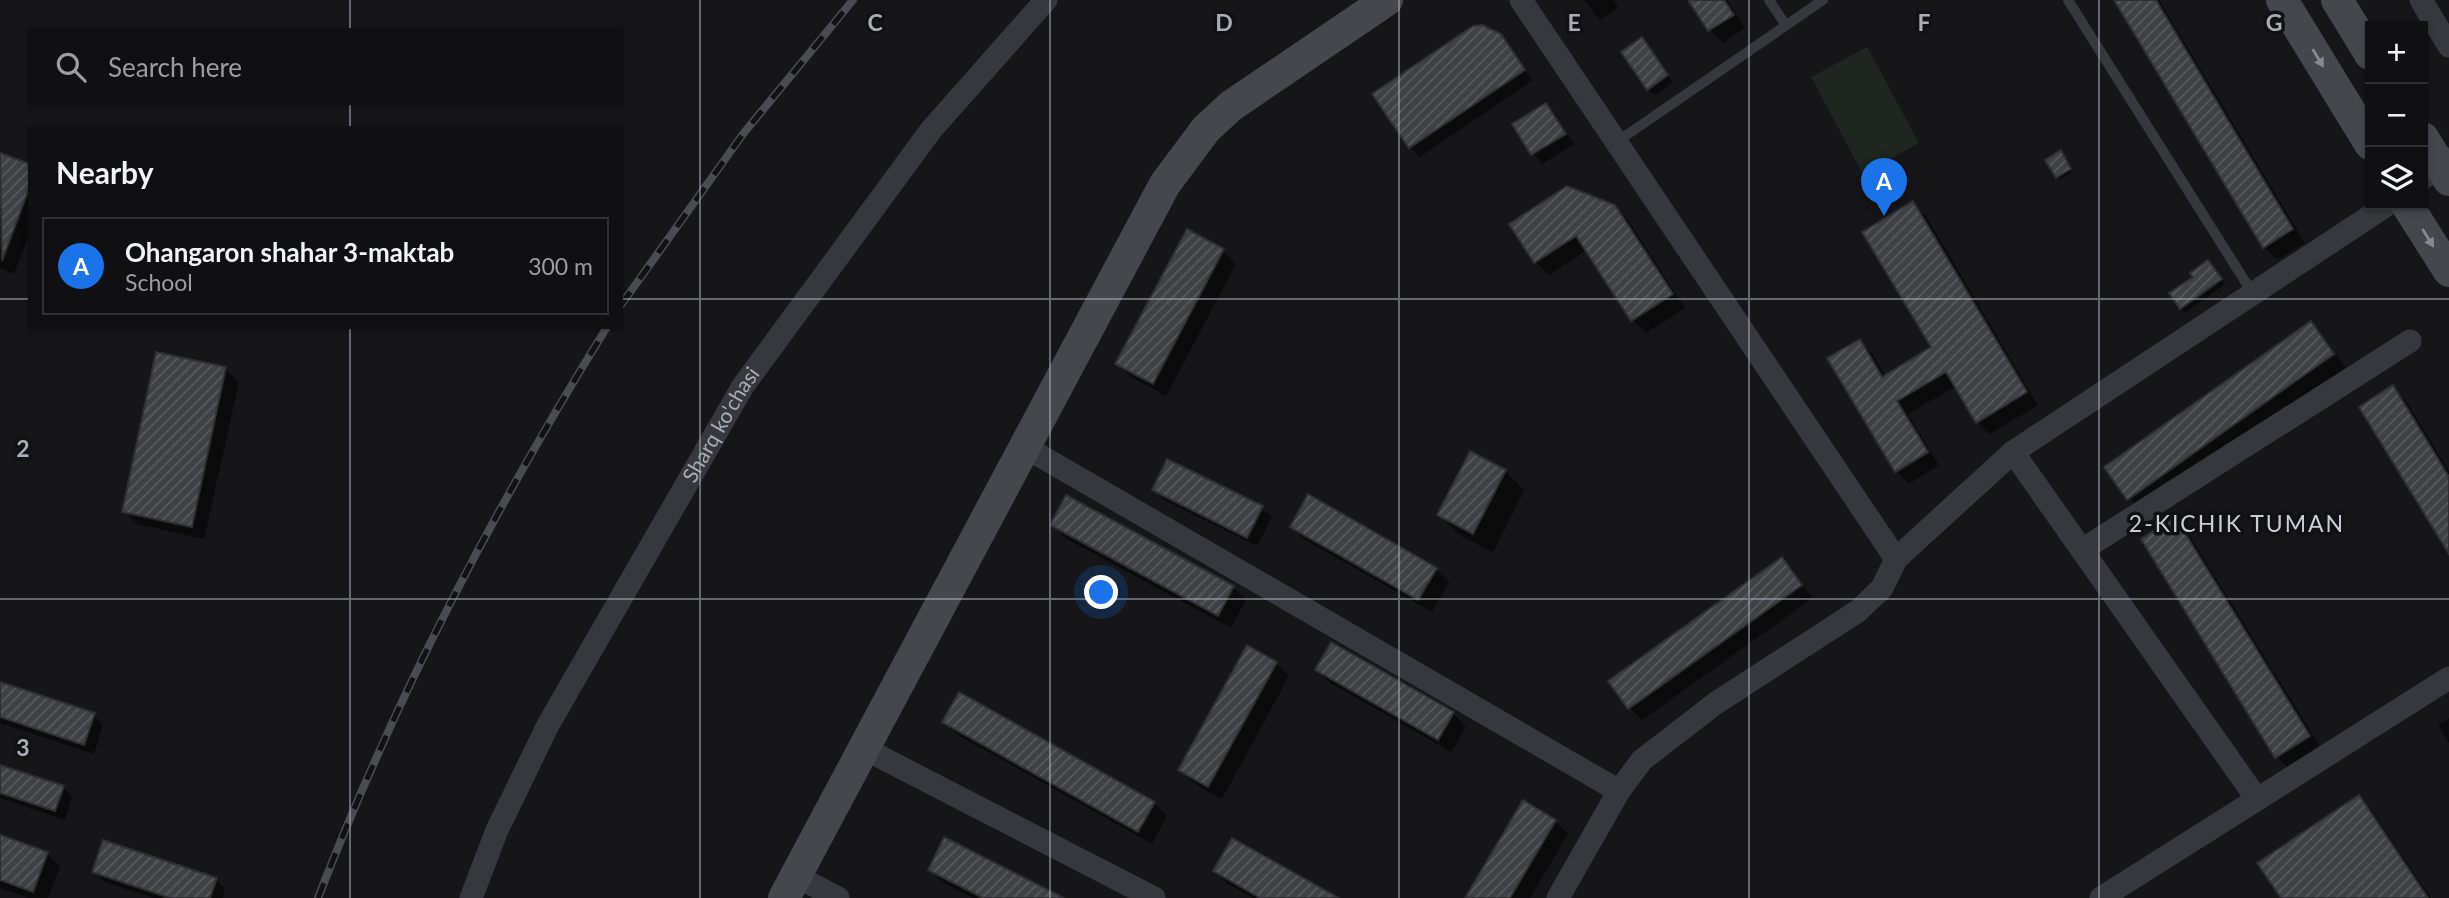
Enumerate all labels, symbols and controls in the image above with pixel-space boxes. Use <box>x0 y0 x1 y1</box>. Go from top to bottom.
text: C <box>867 8 883 36</box>
text: D <box>1215 8 1233 36</box>
text: E <box>1567 8 1581 36</box>
text: F <box>1917 8 1931 36</box>
text: G <box>2266 8 2282 36</box>
map controls <box>2365 21 2428 210</box>
button: + <box>2365 21 2428 84</box>
search box <box>28 28 623 105</box>
icon: search <box>52 48 90 86</box>
one-way arrow <box>2312 49 2324 68</box>
text: Search here <box>108 51 242 83</box>
button: − <box>2365 84 2428 147</box>
button: layers <box>2365 147 2428 210</box>
text: Nearby <box>56 154 154 190</box>
pin: A <box>1861 158 1907 216</box>
one-way arrow <box>2422 228 2435 247</box>
text: Ohangaron shahar 3-maktab <box>125 236 454 268</box>
text: A <box>73 252 89 280</box>
text: 300 m <box>528 252 593 280</box>
text: School <box>125 268 193 296</box>
street label: Sharq ko'chasi <box>676 361 764 486</box>
text: 2 <box>16 434 30 462</box>
district label: 2-KICHIK TUMAN <box>2129 509 2345 537</box>
your location <box>1084 575 1118 609</box>
text: 3 <box>16 733 30 761</box>

